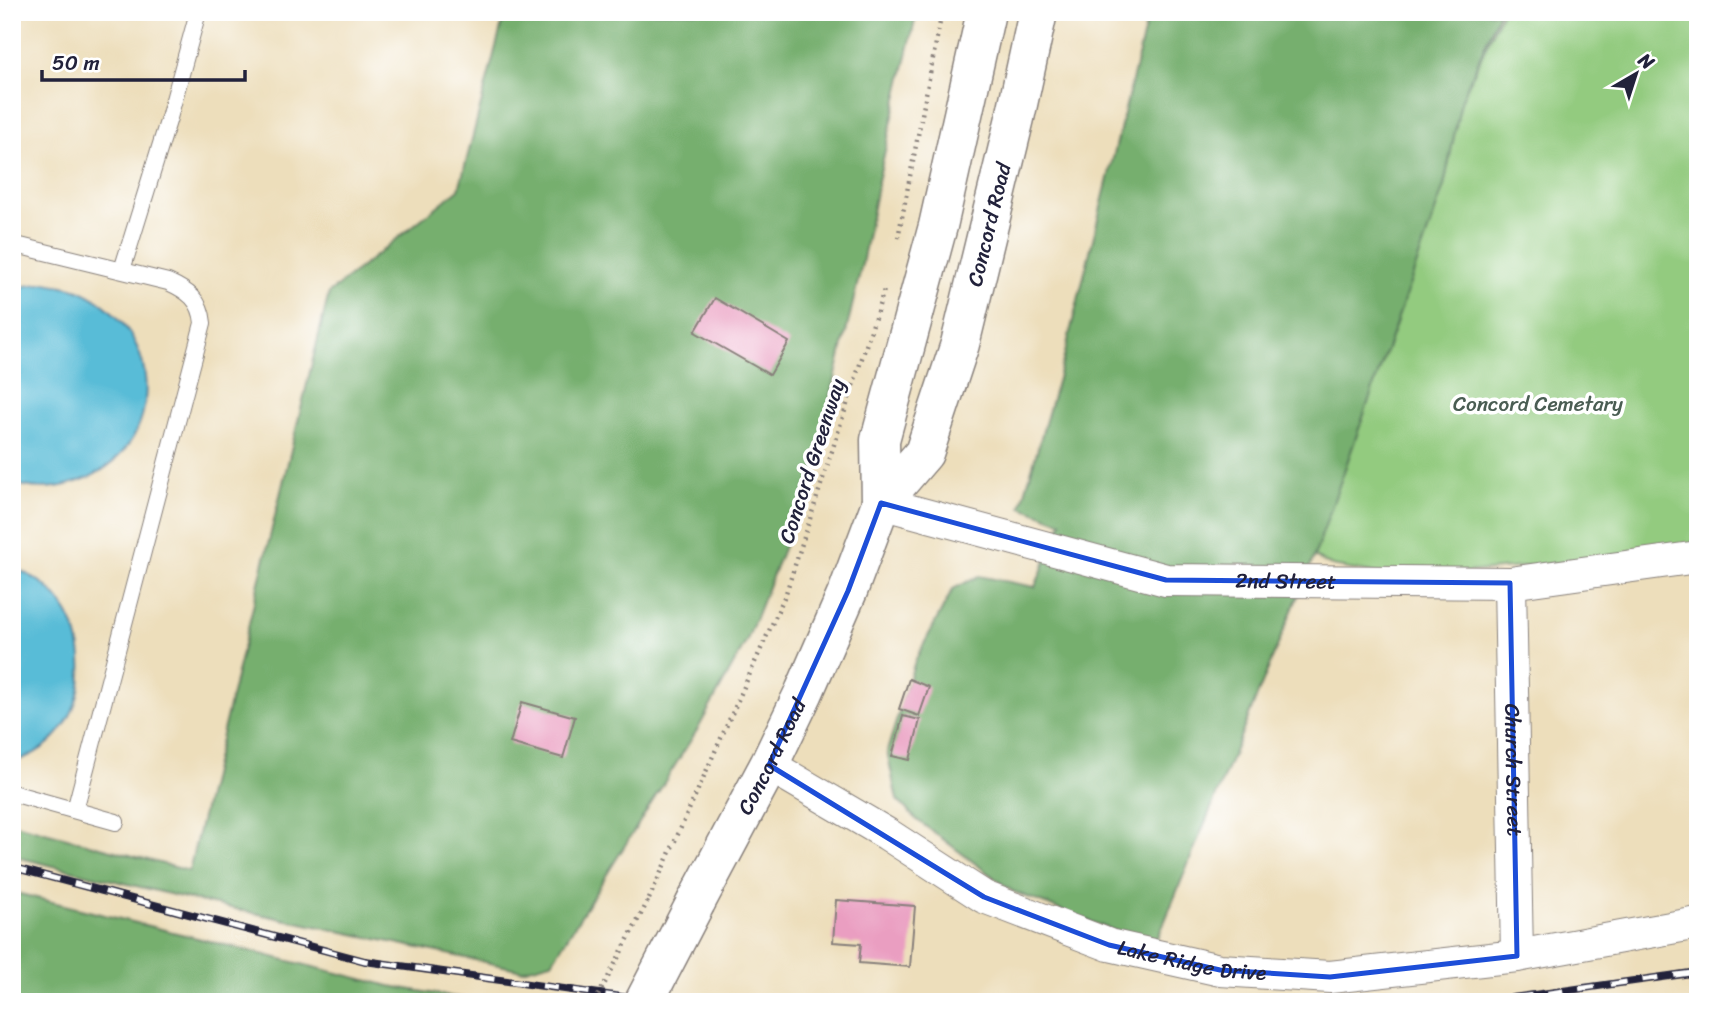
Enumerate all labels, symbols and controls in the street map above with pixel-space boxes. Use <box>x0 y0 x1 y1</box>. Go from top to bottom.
scale bar <box>42 38 245 82</box>
north arrow <box>1602 38 1672 108</box>
text: 50 m <box>52 44 100 82</box>
text: N <box>1630 44 1663 79</box>
street label: Concord Road <box>956 157 1023 290</box>
street label: Concord Greenway <box>767 374 857 548</box>
park label: Concord Cemetary <box>1453 385 1623 423</box>
street label: 2nd Street <box>1235 562 1336 600</box>
street label: Concord Road <box>727 690 818 822</box>
street label: Church Street <box>1493 703 1534 837</box>
street label: Lake Ridge Drive <box>1114 928 1268 992</box>

